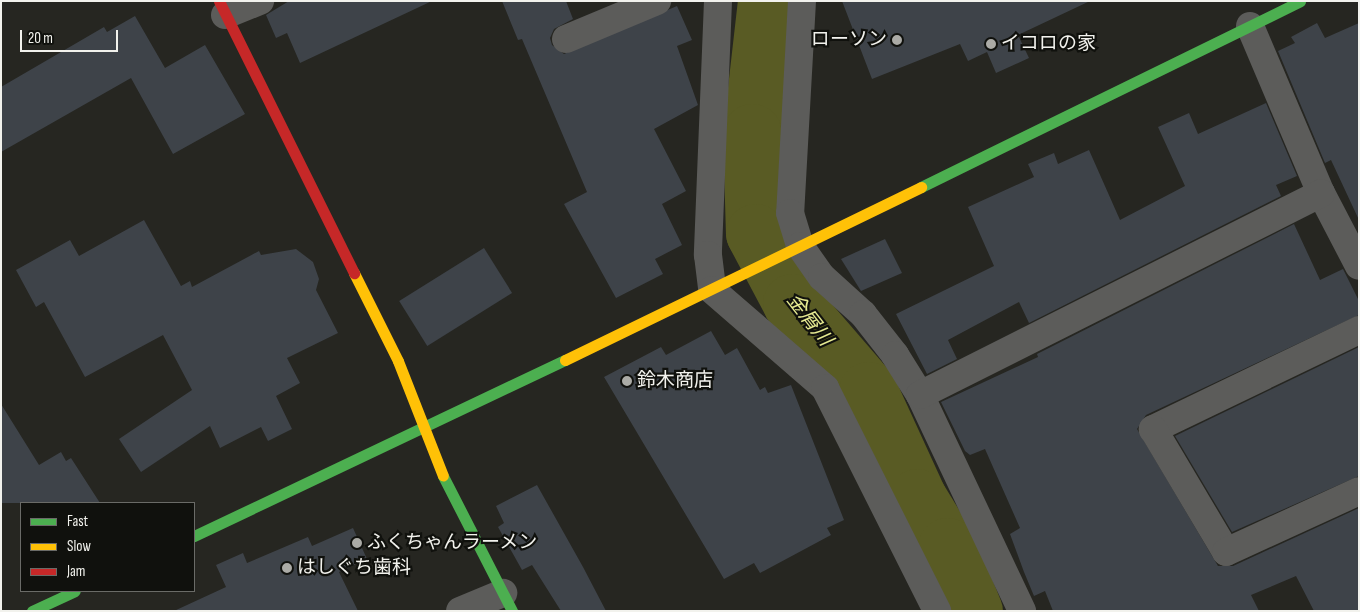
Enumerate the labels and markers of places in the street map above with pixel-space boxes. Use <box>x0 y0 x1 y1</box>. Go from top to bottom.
place label: ローソン <box>811 29 887 51</box>
place label: イコロの家 <box>1001 33 1096 55</box>
marker: ローソン <box>891 34 903 46</box>
marker: イコロの家 <box>985 38 997 50</box>
place label: 鈴木商店 <box>637 370 713 392</box>
marker: 鈴木商店 <box>621 375 633 387</box>
place label: ふくちゃんラーメン <box>367 532 538 554</box>
marker: ふくちゃんラーメン <box>351 537 363 549</box>
place label: はしぐち歯科 <box>297 557 411 579</box>
marker: はしぐち歯科 <box>281 562 293 574</box>

